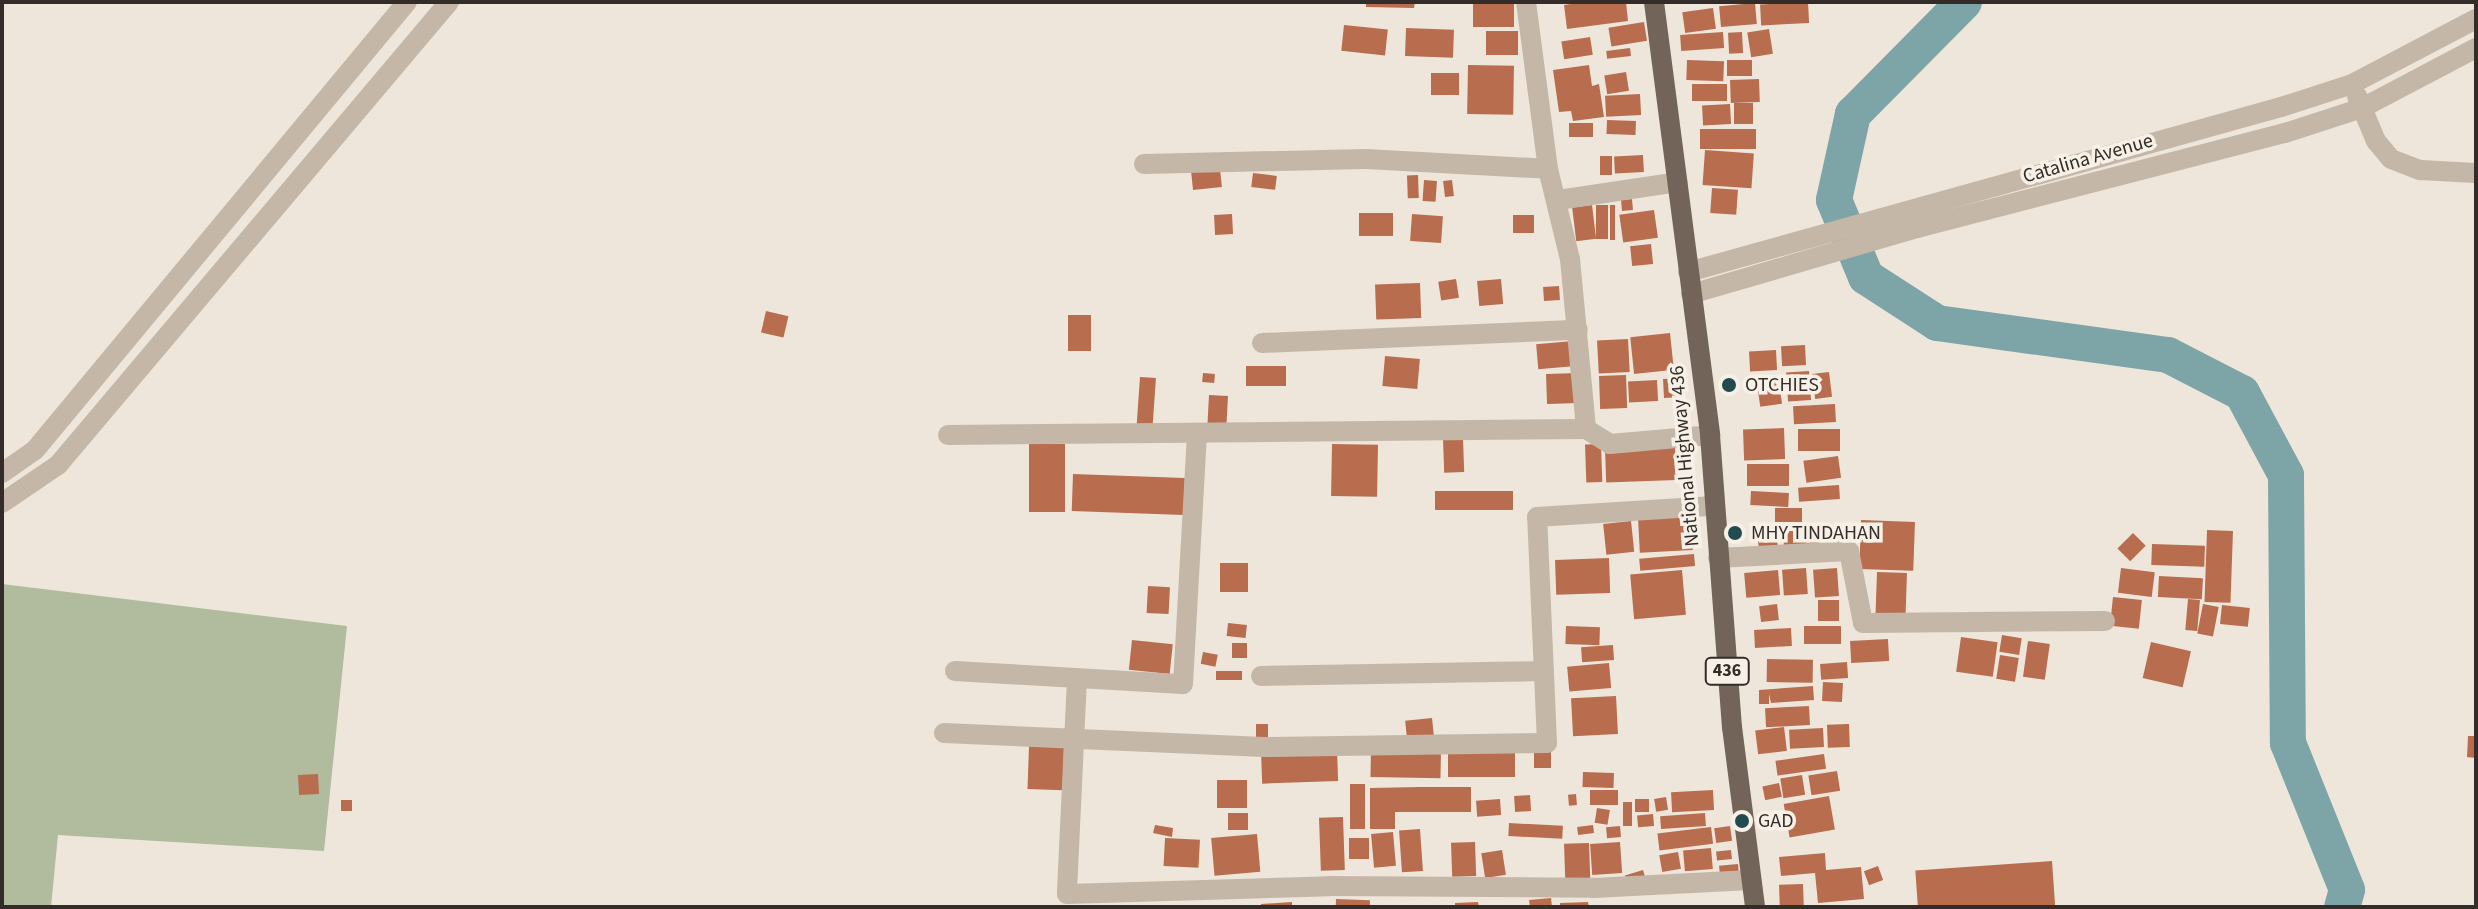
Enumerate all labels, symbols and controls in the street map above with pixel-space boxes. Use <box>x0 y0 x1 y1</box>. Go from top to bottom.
street label: Catalina Avenue <box>2020 129 2156 189</box>
street label: National Highway 436 <box>1665 364 1705 548</box>
place label: OTCHIES <box>1745 373 1819 397</box>
marker: OTCHIES <box>1720 376 1738 394</box>
place label: MHY TINDAHAN <box>1751 521 1881 545</box>
marker: MHY TINDAHAN <box>1726 524 1744 542</box>
road number: 436 <box>1703 657 1751 685</box>
place label: GAD <box>1758 809 1793 833</box>
marker: GAD <box>1733 812 1751 830</box>

